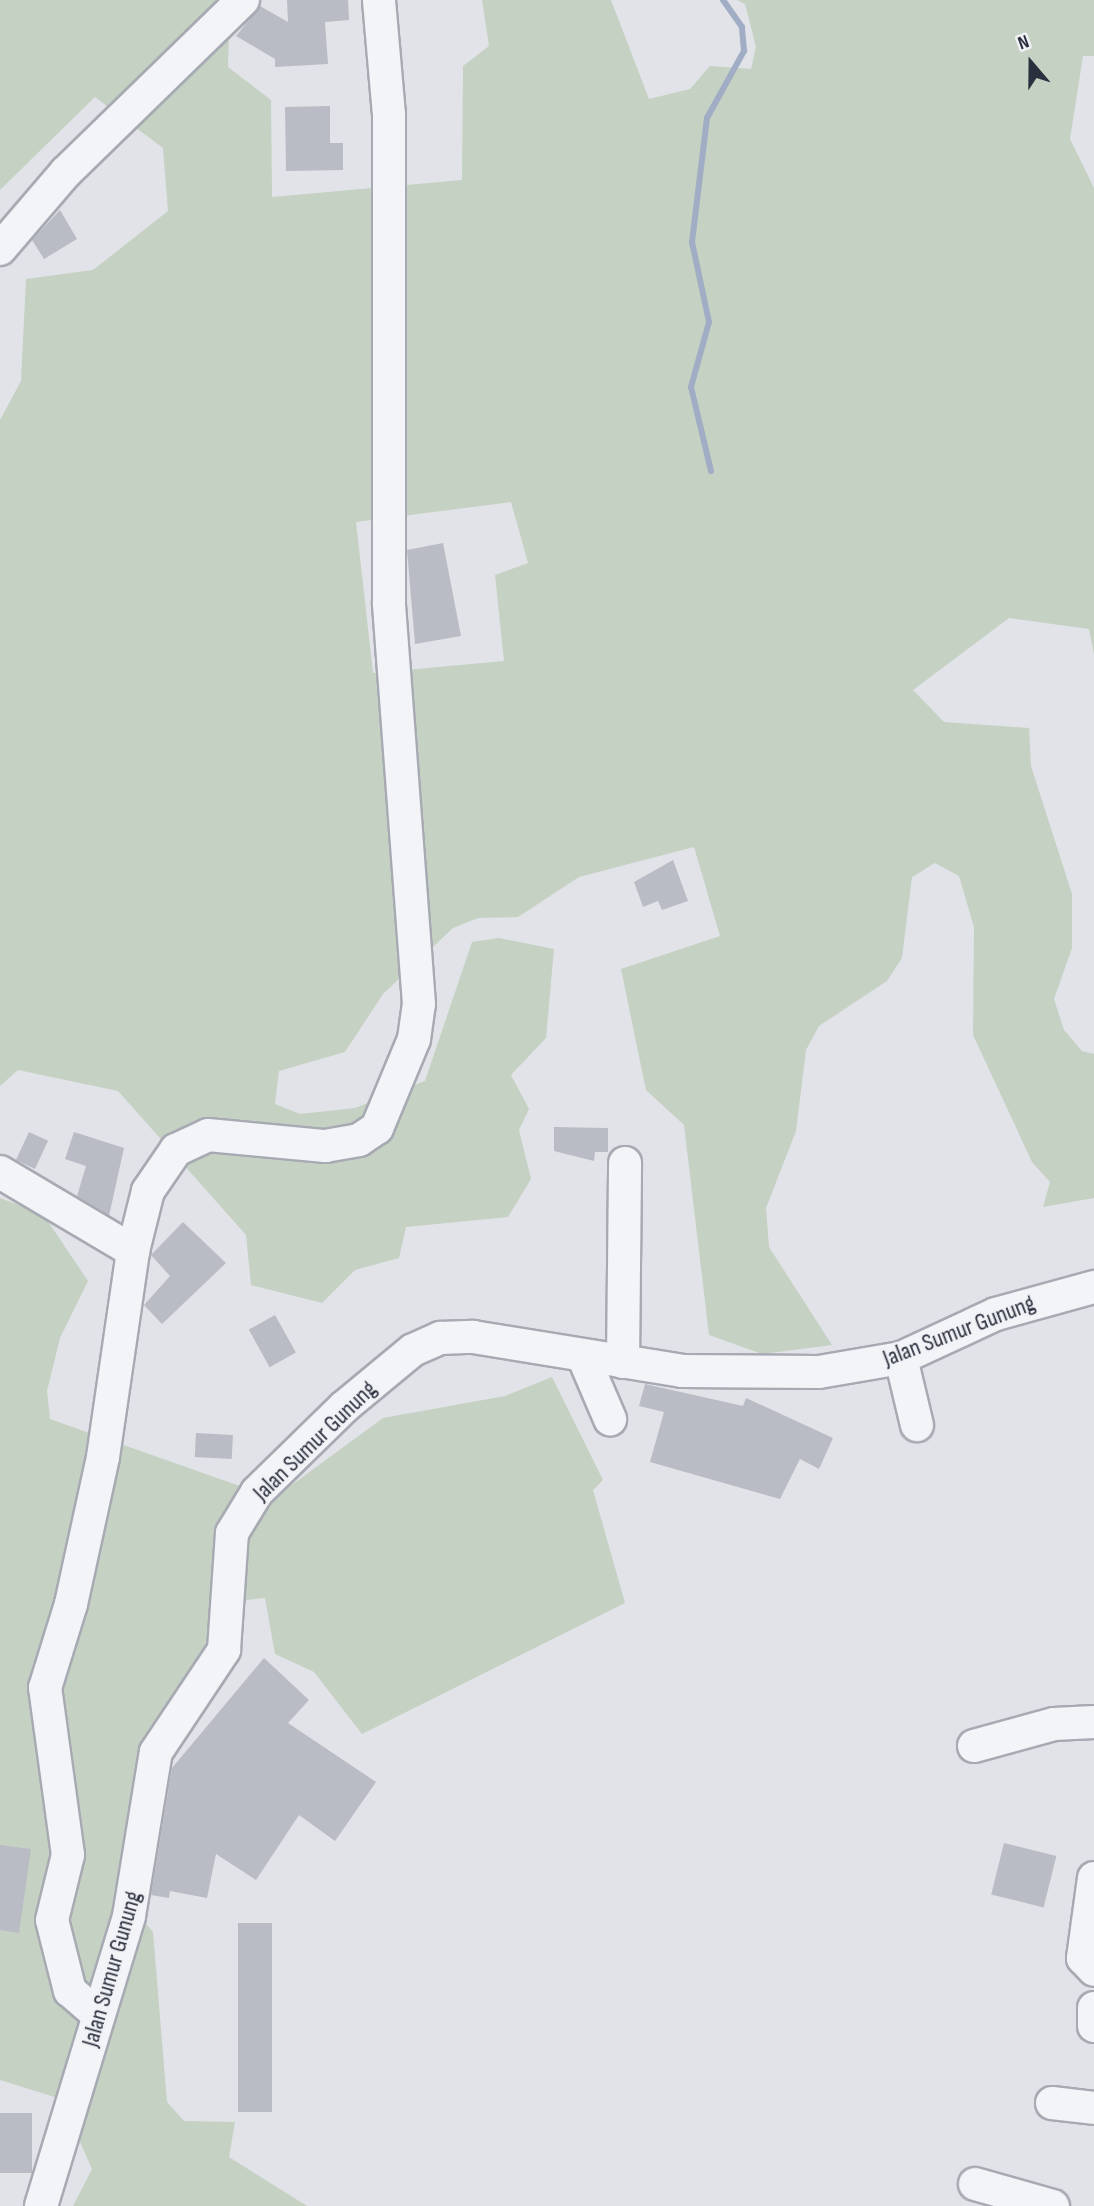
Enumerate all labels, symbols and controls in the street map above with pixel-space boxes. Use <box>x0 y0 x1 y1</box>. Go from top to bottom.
north arrow <box>996 28 1066 98</box>
text: N <box>1015 30 1032 55</box>
street label: Jalan Sumur Gunung <box>879 1289 1039 1373</box>
street label: Jalan Sumur Gunung <box>247 1375 383 1507</box>
street label: Jalan Sumur Gunung <box>76 1888 148 2050</box>

